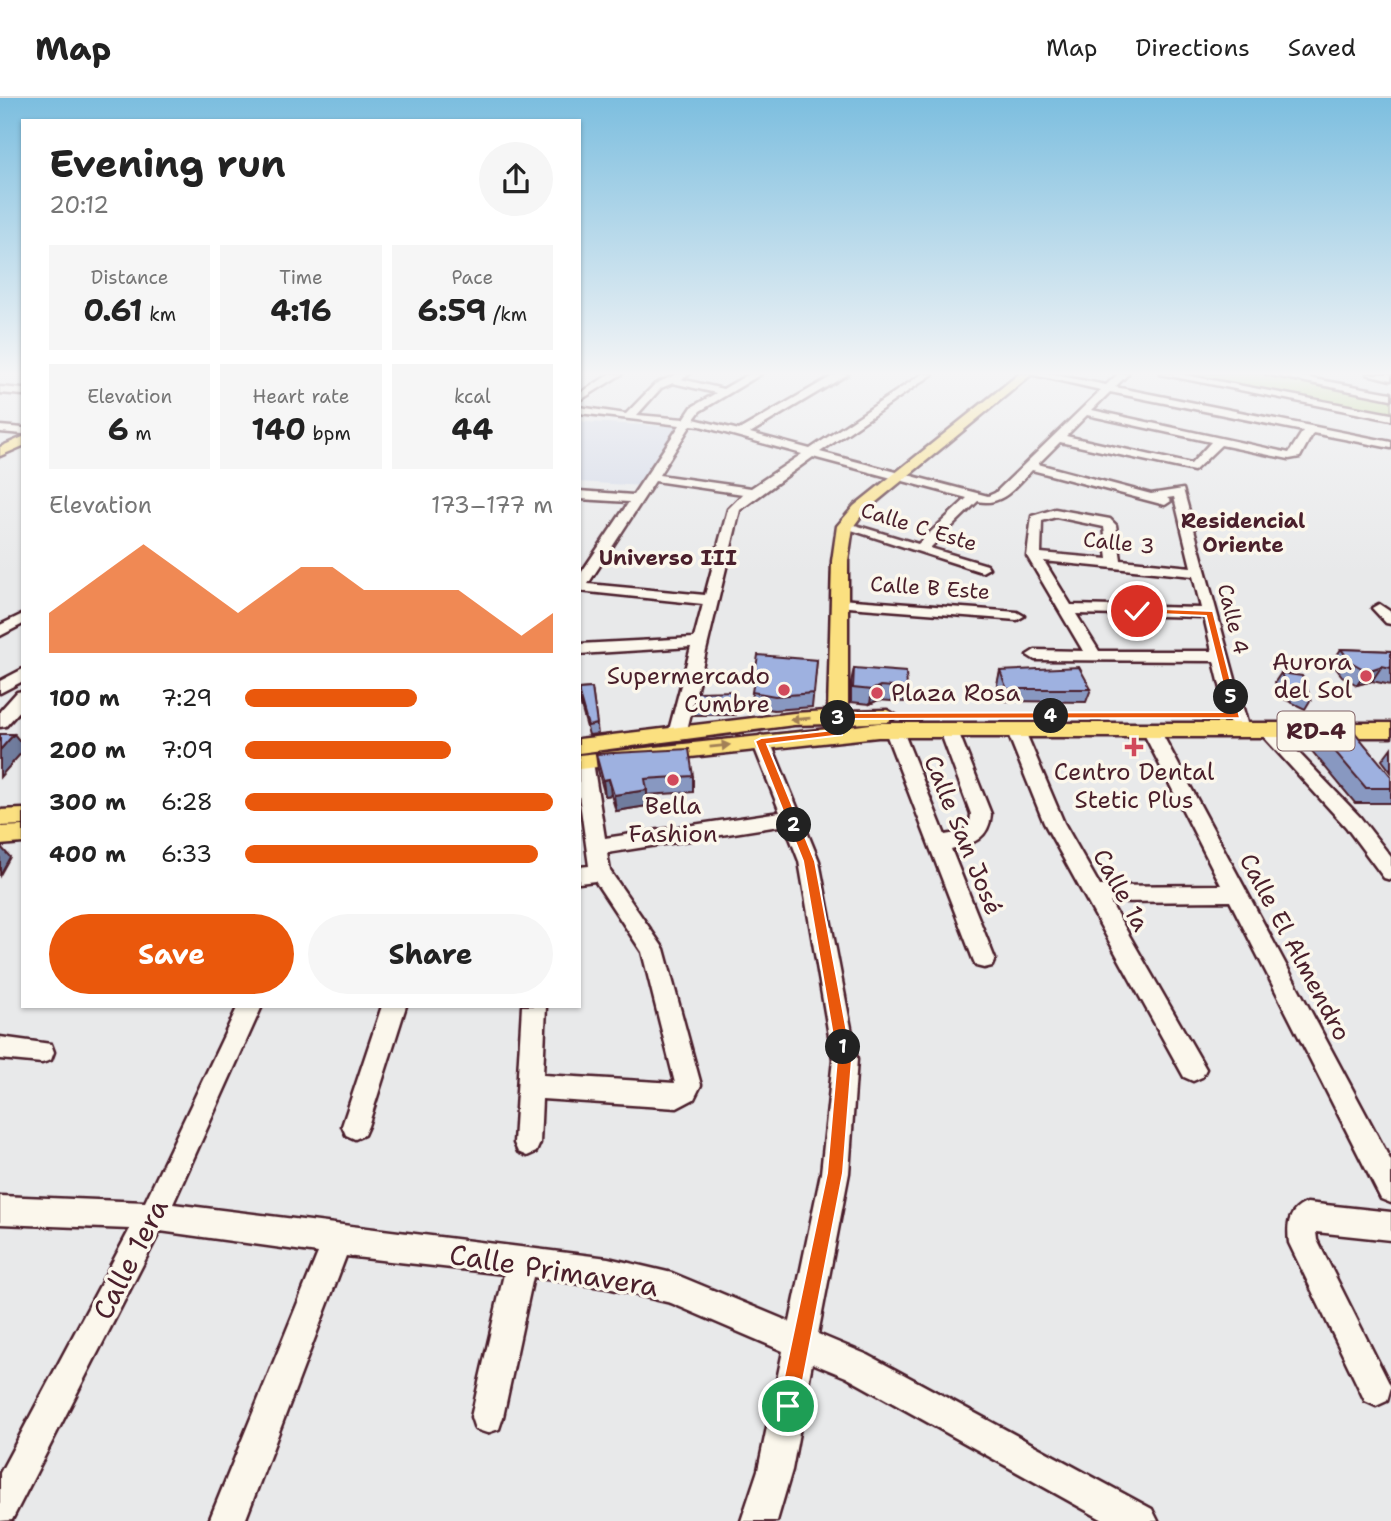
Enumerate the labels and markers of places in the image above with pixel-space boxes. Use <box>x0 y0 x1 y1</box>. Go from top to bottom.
pin <box>1107 581 1167 641</box>
place label: Aurora del Sol <box>1272 646 1353 706</box>
place label: Supermercado Cumbre <box>607 660 770 720</box>
marker: Aurora del Sol <box>1358 668 1374 684</box>
place label: Plaza Rosa <box>891 677 1020 709</box>
pin: 5 <box>1214 680 1248 714</box>
marker: Supermercado Cumbre <box>776 682 792 698</box>
marker: Plaza Rosa <box>869 685 885 701</box>
pin: 4 <box>1034 698 1068 734</box>
pin: 3 <box>820 700 856 736</box>
marker: Centro Dental Stetic Plus <box>1126 739 1142 755</box>
place label: Centro Dental Stetic Plus <box>1054 756 1215 816</box>
marker: Bella Fashion <box>665 772 681 788</box>
place label: Bella Fashion <box>629 790 717 850</box>
pin: 2 <box>776 808 812 842</box>
pin: 1 <box>826 1030 860 1065</box>
pin <box>758 1376 818 1436</box>

